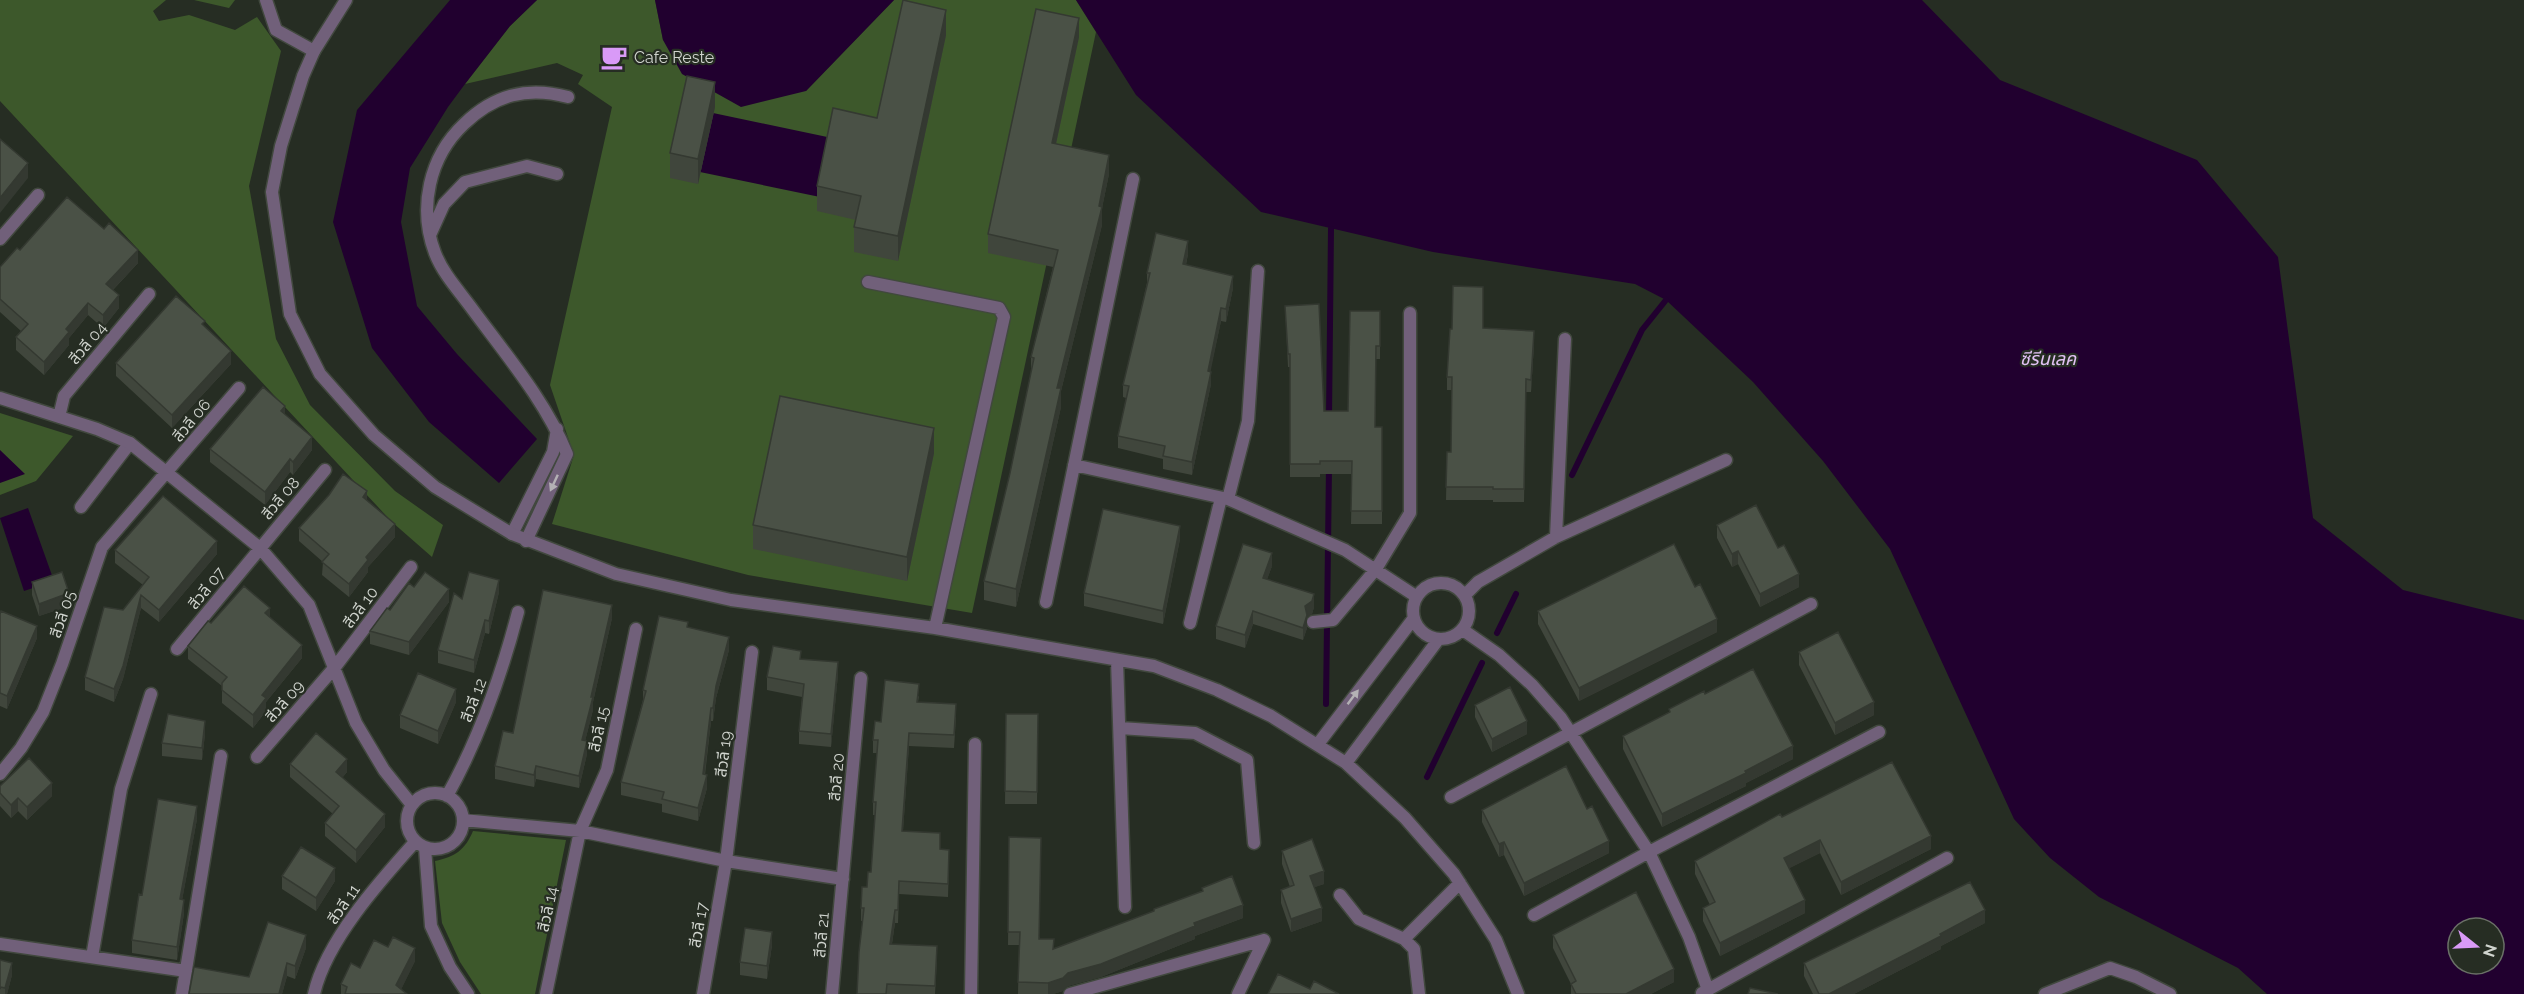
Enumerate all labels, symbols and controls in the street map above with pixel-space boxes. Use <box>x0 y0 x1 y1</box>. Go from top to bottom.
cafe icon: Cafe Reste <box>599 42 629 72</box>
place label: Cafe Reste <box>634 48 714 67</box>
street label: สีวลี 04 <box>64 318 110 368</box>
water label: ซีรีนเลค <box>2020 348 2077 369</box>
street label: สีวลี 06 <box>168 395 215 445</box>
street label: สีวลี 08 <box>257 473 304 523</box>
one-way arrow <box>549 474 558 491</box>
street label: สีวลี 07 <box>184 563 229 613</box>
street label: สีวลี 10 <box>339 583 382 632</box>
street label: สีวลี 05 <box>46 588 79 640</box>
street label: สีวลี 09 <box>261 676 308 726</box>
street label: สีวลี 12 <box>456 676 490 725</box>
one-way arrow <box>1347 689 1360 705</box>
street label: สีวลี 15 <box>584 704 613 753</box>
street label: สีวลี 19 <box>711 730 736 778</box>
street label: สีวลี 20 <box>825 752 848 802</box>
street label: สีวลี 11 <box>323 881 364 928</box>
street label: สีวลี 14 <box>533 884 562 933</box>
street label: สีวลี 17 <box>685 901 712 949</box>
street label: สีวลี 21 <box>810 911 833 959</box>
north arrow <box>2446 916 2506 976</box>
text: N <box>2479 942 2501 959</box>

